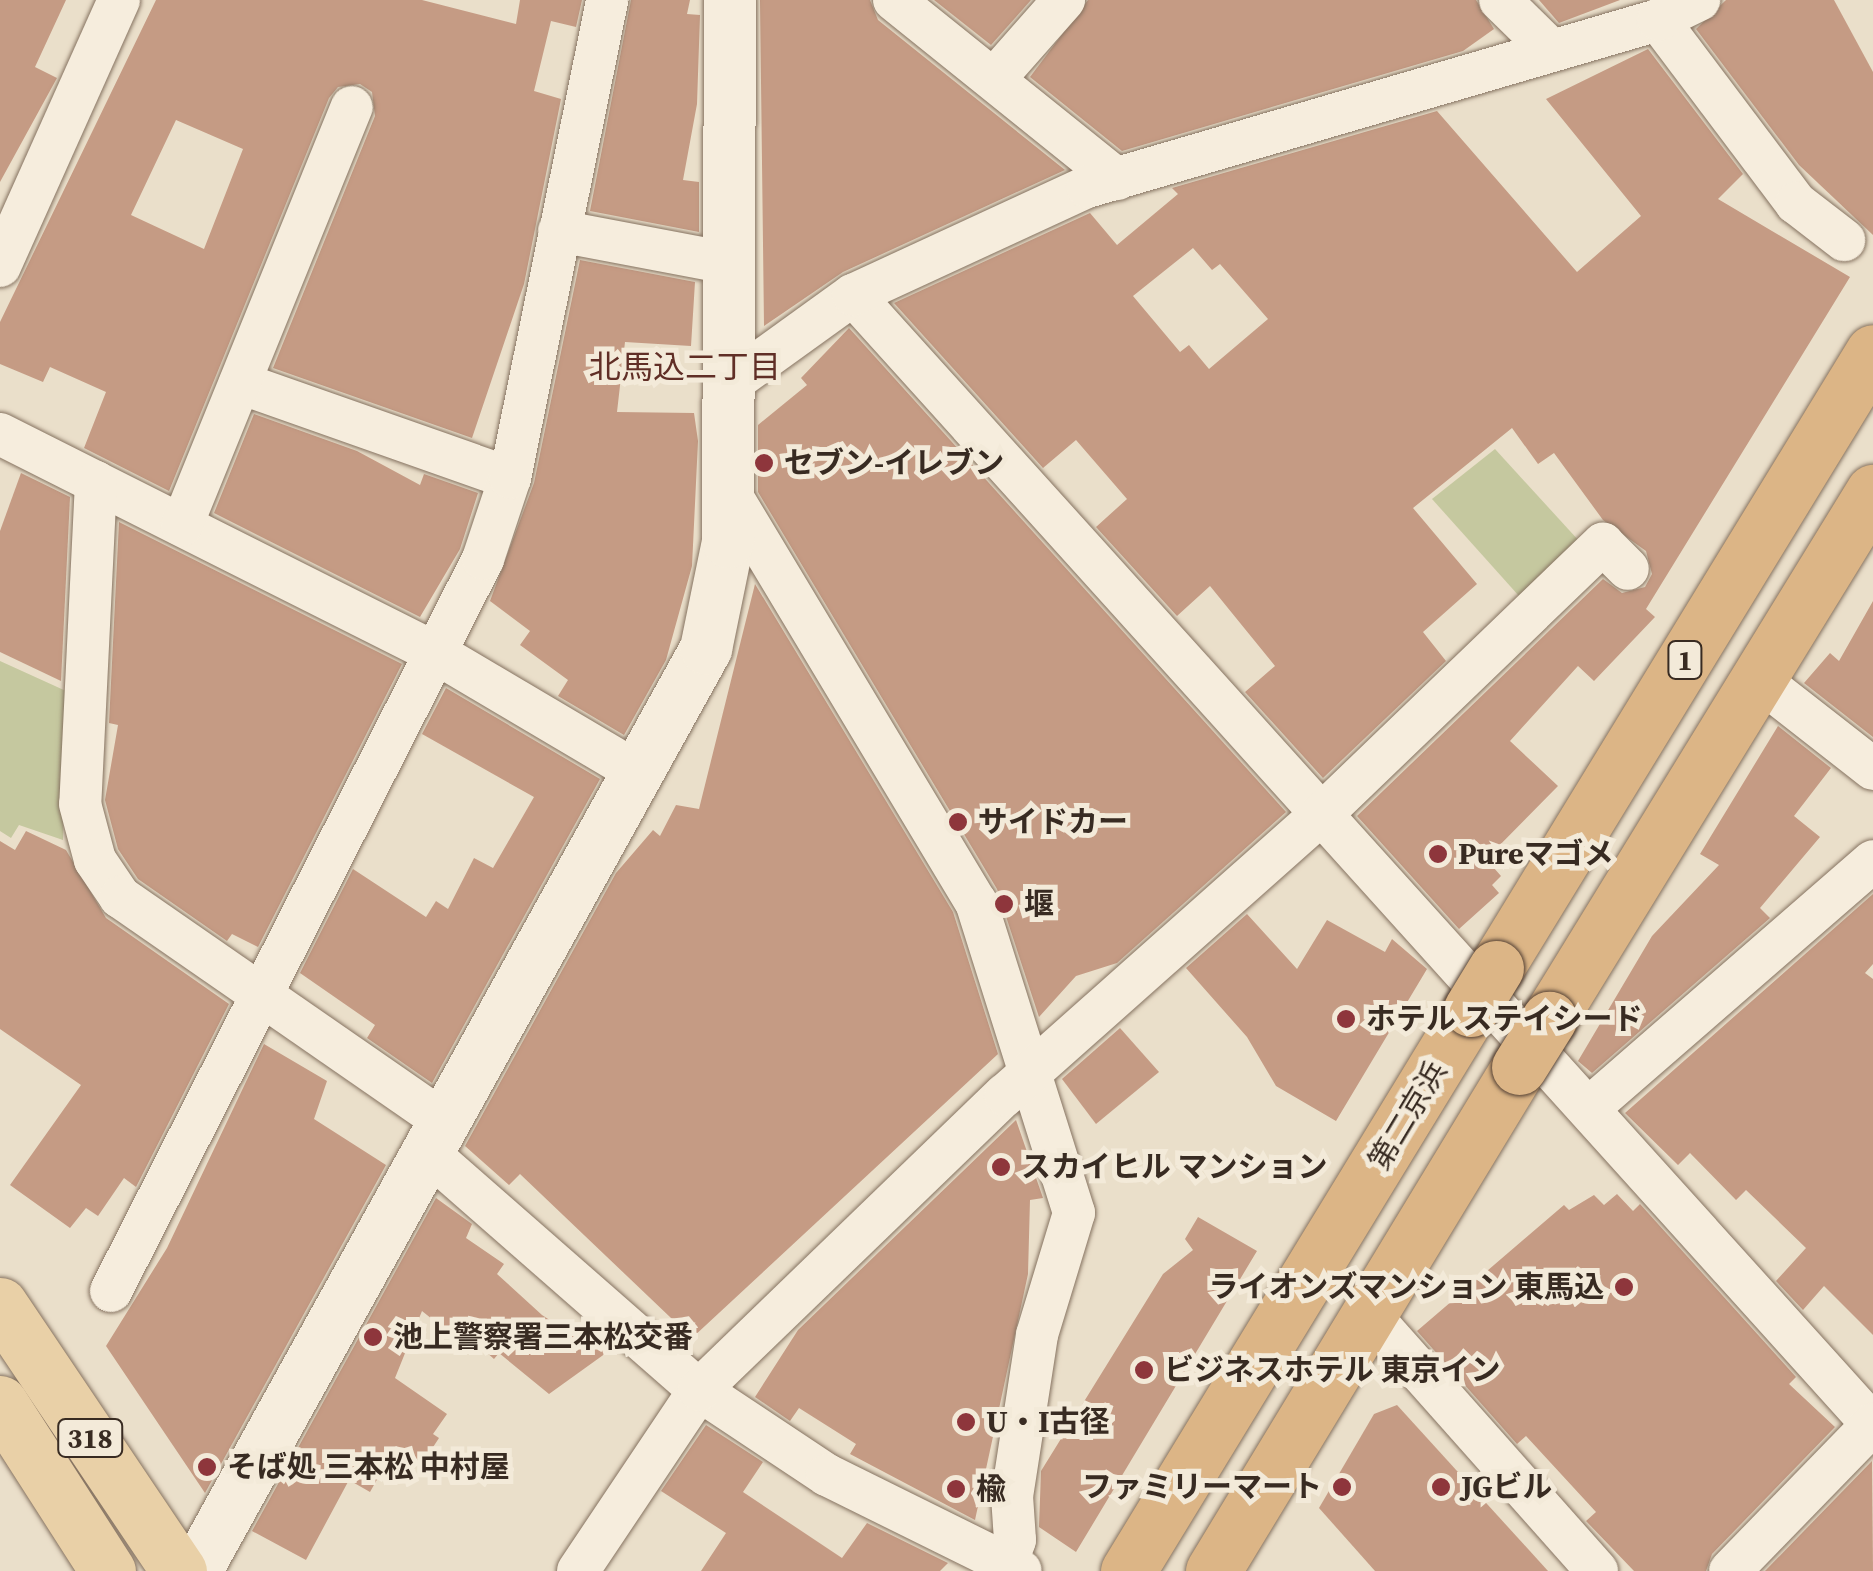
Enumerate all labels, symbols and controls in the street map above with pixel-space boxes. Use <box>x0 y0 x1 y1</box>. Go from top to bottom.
district label: 北馬込二丁目 <box>589 348 781 386</box>
place label: セブン-イレブン <box>784 445 1004 481</box>
marker: セブン-イレブン <box>753 452 775 474</box>
road number: 1 <box>1665 637 1705 683</box>
place label: サイドカー <box>978 804 1128 840</box>
marker: サイドカー <box>947 811 969 833</box>
place label: Pureマゴメ <box>1458 836 1614 872</box>
marker: Pureマゴメ <box>1427 843 1449 865</box>
place label: 堰 <box>1024 886 1054 922</box>
marker: 堰 <box>993 893 1015 915</box>
place label: ホテル ステイシード <box>1366 1001 1642 1037</box>
marker: ホテル ステイシード <box>1335 1008 1357 1030</box>
street label: 第二京浜 <box>1362 1055 1454 1177</box>
place label: スカイヒル マンション <box>1021 1149 1327 1185</box>
marker: スカイヒル マンション <box>990 1156 1012 1178</box>
place label: ライオンズマンション 東馬込 <box>1208 1269 1604 1305</box>
marker: ライオンズマンション 東馬込 <box>1613 1276 1635 1298</box>
place label: 池上警察署三本松交番 <box>393 1319 693 1355</box>
marker: 池上警察署三本松交番 <box>362 1326 384 1348</box>
place label: ビジネスホテル 東京イン <box>1164 1352 1500 1388</box>
marker: ビジネスホテル 東京イン <box>1133 1359 1155 1381</box>
place label: U・I古径 <box>986 1404 1110 1440</box>
marker: U・I古径 <box>955 1411 977 1433</box>
road number: 318 <box>55 1415 125 1461</box>
place label: そば処 三本松 中村屋 <box>227 1449 510 1485</box>
marker: そば処 三本松 中村屋 <box>196 1456 218 1478</box>
place label: ファミリーマート <box>1082 1469 1322 1505</box>
place label: JGビル <box>1461 1469 1553 1505</box>
place label: 楡 <box>976 1471 1006 1507</box>
marker: ファミリーマート <box>1331 1476 1353 1498</box>
marker: JGビル <box>1430 1476 1452 1498</box>
marker: 楡 <box>945 1478 967 1500</box>

